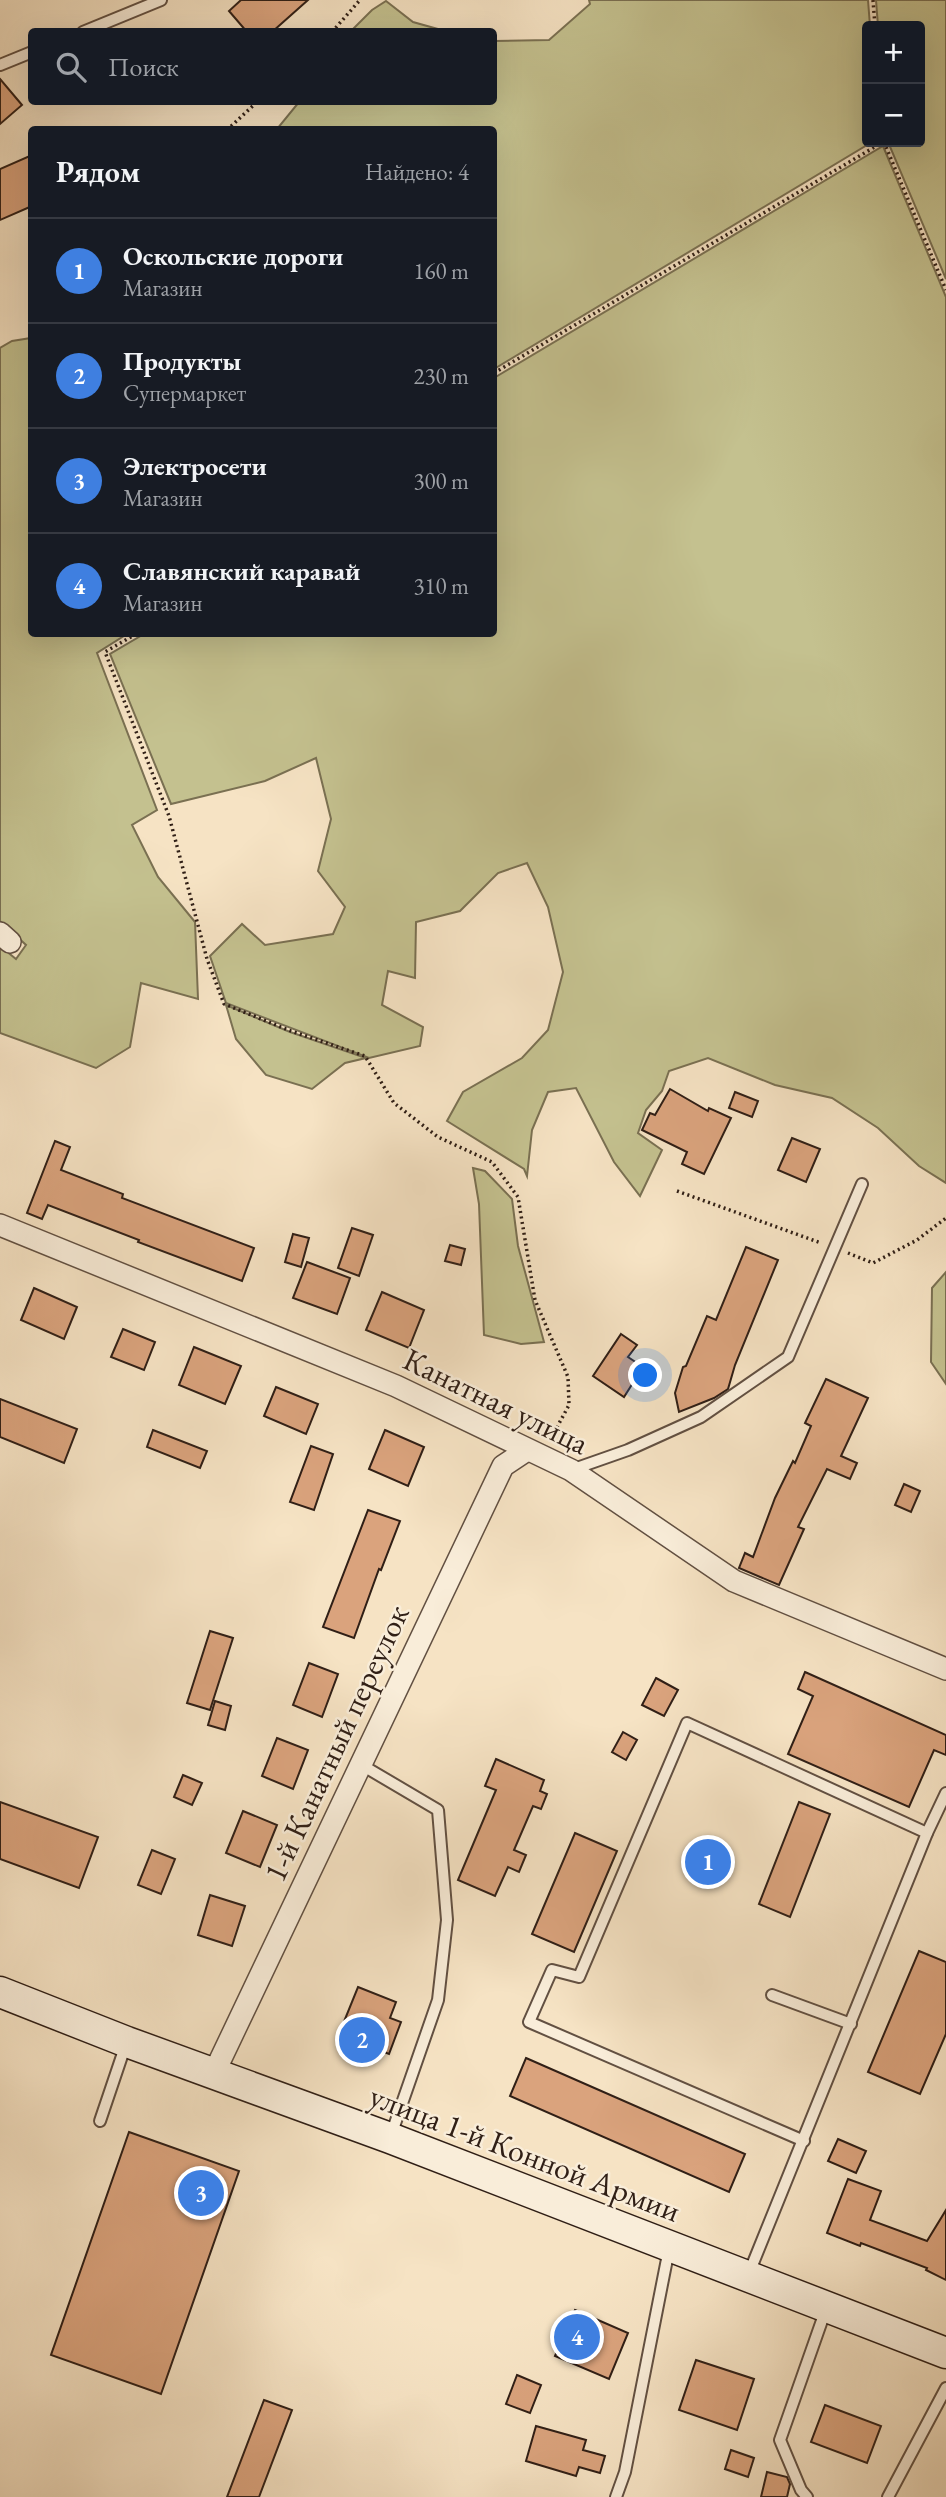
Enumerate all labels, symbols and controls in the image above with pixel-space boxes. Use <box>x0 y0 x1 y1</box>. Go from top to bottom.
map controls <box>862 21 925 147</box>
button: + <box>862 21 925 84</box>
search box <box>28 28 497 105</box>
icon: search <box>52 48 90 86</box>
text: Поиск <box>108 50 179 84</box>
button: − <box>862 84 925 147</box>
text: Рядом <box>56 152 140 191</box>
text: Найдено: 4 <box>365 157 469 187</box>
text: Оскольские дороги <box>123 239 343 273</box>
text: 1 <box>73 256 85 286</box>
text: 160 m <box>413 256 469 286</box>
text: Магазин <box>123 273 202 303</box>
text: Продукты <box>123 344 241 378</box>
text: 2 <box>73 361 85 391</box>
text: 230 m <box>413 361 469 391</box>
text: Супермаркет <box>123 378 246 408</box>
text: Электросети <box>123 449 267 483</box>
text: 3 <box>73 466 85 496</box>
text: 300 m <box>413 466 469 496</box>
text: Магазин <box>123 483 202 513</box>
text: Славянский каравай <box>123 554 360 588</box>
text: 4 <box>73 571 85 601</box>
text: 310 m <box>413 571 469 601</box>
text: Магазин <box>123 588 202 618</box>
street label: Канатная улица <box>396 1338 596 1464</box>
your location <box>628 1358 662 1392</box>
street label: 1-й Канатный переулок <box>253 1598 419 1888</box>
pin: 1 <box>685 1836 731 1888</box>
pin: 2 <box>339 2014 385 2066</box>
street label: улица 1-й Конной Армии <box>364 2074 686 2232</box>
pin: 3 <box>178 2167 224 2219</box>
pin: 4 <box>554 2311 600 2363</box>

